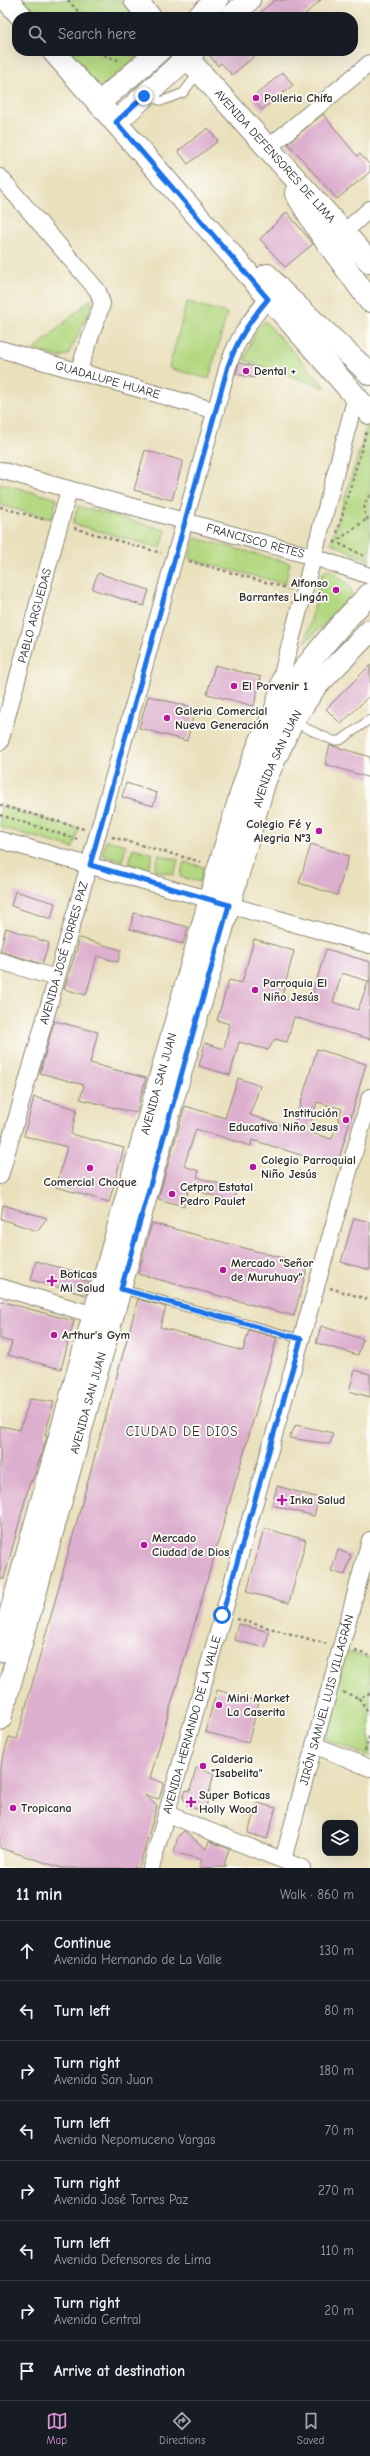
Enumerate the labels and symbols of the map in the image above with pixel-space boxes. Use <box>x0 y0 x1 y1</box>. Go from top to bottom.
street label: AVENIDA DEFENSORES DE LIMA <box>212 86 338 226</box>
route end <box>135 87 153 105</box>
place label: Polleria Chifa <box>264 91 333 105</box>
marker: Polleria Chifa <box>251 93 261 103</box>
street label: GUADALUPE HUARE <box>54 358 162 402</box>
place label: Dental + <box>254 364 296 378</box>
marker: Dental + <box>241 366 251 376</box>
street label: FRANCISCO RETES <box>205 520 306 561</box>
street label: PABLO ARGUEDAS <box>15 566 54 665</box>
place label: Alfonso Barrantes Lingán <box>239 576 328 604</box>
marker: Alfonso Barrantes Lingán <box>331 585 341 595</box>
place label: El Porvenir 1 <box>242 679 308 693</box>
marker: El Porvenir 1 <box>229 681 239 691</box>
place label: Galeria Comercial Nueva Generación <box>175 704 269 732</box>
street label: AVENIDA SAN JUAN <box>250 707 305 809</box>
marker: Galeria Comercial Nueva Generación <box>162 713 172 723</box>
place label: Colegio Fé y Alegria N°3 <box>246 817 311 845</box>
marker: Colegio Fé y Alegria N°3 <box>314 826 324 836</box>
street label: AVENIDA JOSÉ TORRES PAZ <box>37 880 91 1026</box>
place label: Parroquia El Niño Jesús <box>263 976 327 1004</box>
marker: Parroquia El Niño Jesús <box>250 985 260 995</box>
street label: AVENIDA SAN JUAN <box>138 1031 179 1136</box>
place label: Institución Educativa Niño Jesus <box>229 1106 338 1134</box>
marker: Institución Educativa Niño Jesus <box>341 1115 351 1125</box>
place label: Colegio Parroquial Niño Jesús <box>261 1153 356 1181</box>
marker: Colegio Parroquial Niño Jesús <box>248 1162 258 1172</box>
marker: Comercial Choque <box>85 1163 95 1173</box>
place label: Comercial Choque <box>43 1175 137 1189</box>
place label: Cetpro Estatal Pedro Paulet <box>180 1180 253 1208</box>
marker: Cetpro Estatal Pedro Paulet <box>167 1189 177 1199</box>
place label: Mercado "Señor de Muruhuay" <box>231 1256 314 1284</box>
marker: Mercado "Señor de Muruhuay" <box>218 1265 228 1275</box>
place label: Boticas Mi Salud <box>60 1267 105 1295</box>
marker: Boticas Mi Salud <box>47 1276 57 1286</box>
place label: Arthur's Gym <box>62 1328 130 1342</box>
marker: Arthur's Gym <box>49 1330 59 1340</box>
street label: AVENIDA SAN JUAN <box>67 1350 109 1456</box>
district label: CIUDAD DE DIOS <box>126 1424 238 1439</box>
place label: Inka Salud <box>290 1493 345 1507</box>
marker: Inka Salud <box>277 1495 287 1505</box>
place label: Mercado Ciudad de Dios <box>152 1531 229 1559</box>
marker: Mercado Ciudad de Dios <box>139 1540 149 1550</box>
route start <box>213 1606 231 1624</box>
street label: JIRÓN SAMUEL LUIS VILLAGRÁN <box>297 1613 356 1787</box>
street label: AVENIDA HERNANDO DE LA VALLE <box>160 1634 224 1815</box>
place label: Mini Market La Caserita <box>227 1691 290 1719</box>
marker: Mini Market La Caserita <box>214 1700 224 1710</box>
place label: Calderia "Isabelita" <box>211 1752 263 1780</box>
marker: Calderia "Isabelita" <box>198 1761 208 1771</box>
place label: Super Boticas Holly Wood <box>199 1788 270 1816</box>
marker: Super Boticas Holly Wood <box>186 1797 196 1807</box>
place label: Tropicana <box>21 1801 72 1815</box>
marker: Tropicana <box>8 1803 18 1813</box>

